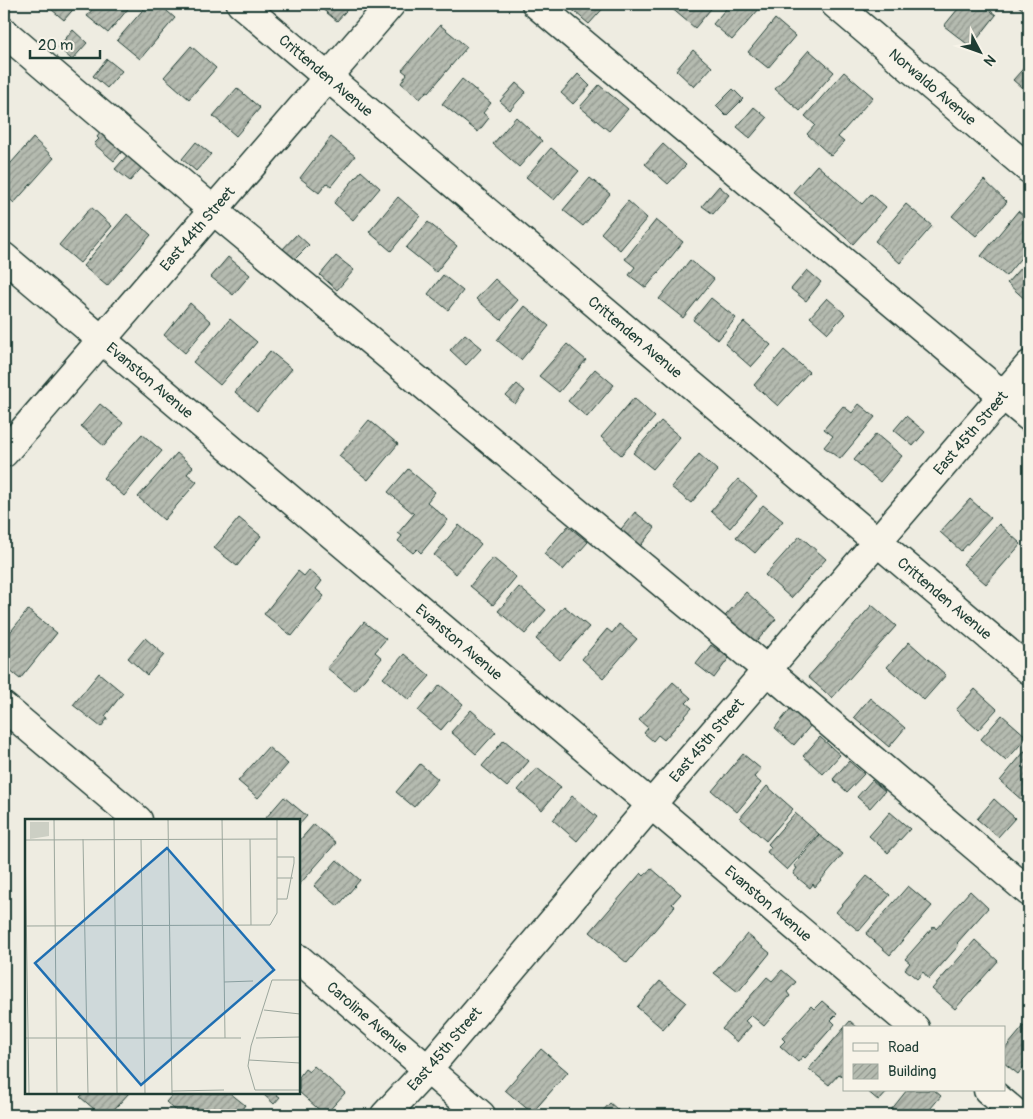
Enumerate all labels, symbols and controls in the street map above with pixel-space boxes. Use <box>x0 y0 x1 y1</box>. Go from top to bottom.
scale bar <box>30 28 100 60</box>
north arrow <box>956 28 1006 78</box>
street label: Crittenden Avenue <box>274 31 377 122</box>
text: 20 m <box>38 36 73 55</box>
street label: Norwaldo Avenue <box>885 45 980 130</box>
text: N <box>980 51 999 69</box>
street label: East 44th Street <box>156 182 240 275</box>
street label: Crittenden Avenue <box>584 292 686 383</box>
street label: Evanston Avenue <box>102 339 197 423</box>
street label: East 45th Street <box>930 387 1013 479</box>
street label: Crittenden Avenue <box>893 554 996 644</box>
street label: Evanston Avenue <box>411 600 506 685</box>
street label: East 45th Street <box>666 694 749 786</box>
inset map <box>25 819 300 1094</box>
street label: Evanston Avenue <box>720 862 816 947</box>
street label: Caroline Avenue <box>323 978 412 1058</box>
street label: East 45th Street <box>403 1003 487 1095</box>
legend <box>843 1026 1006 1092</box>
text: Road <box>888 1038 919 1057</box>
text: Building <box>888 1062 936 1081</box>

